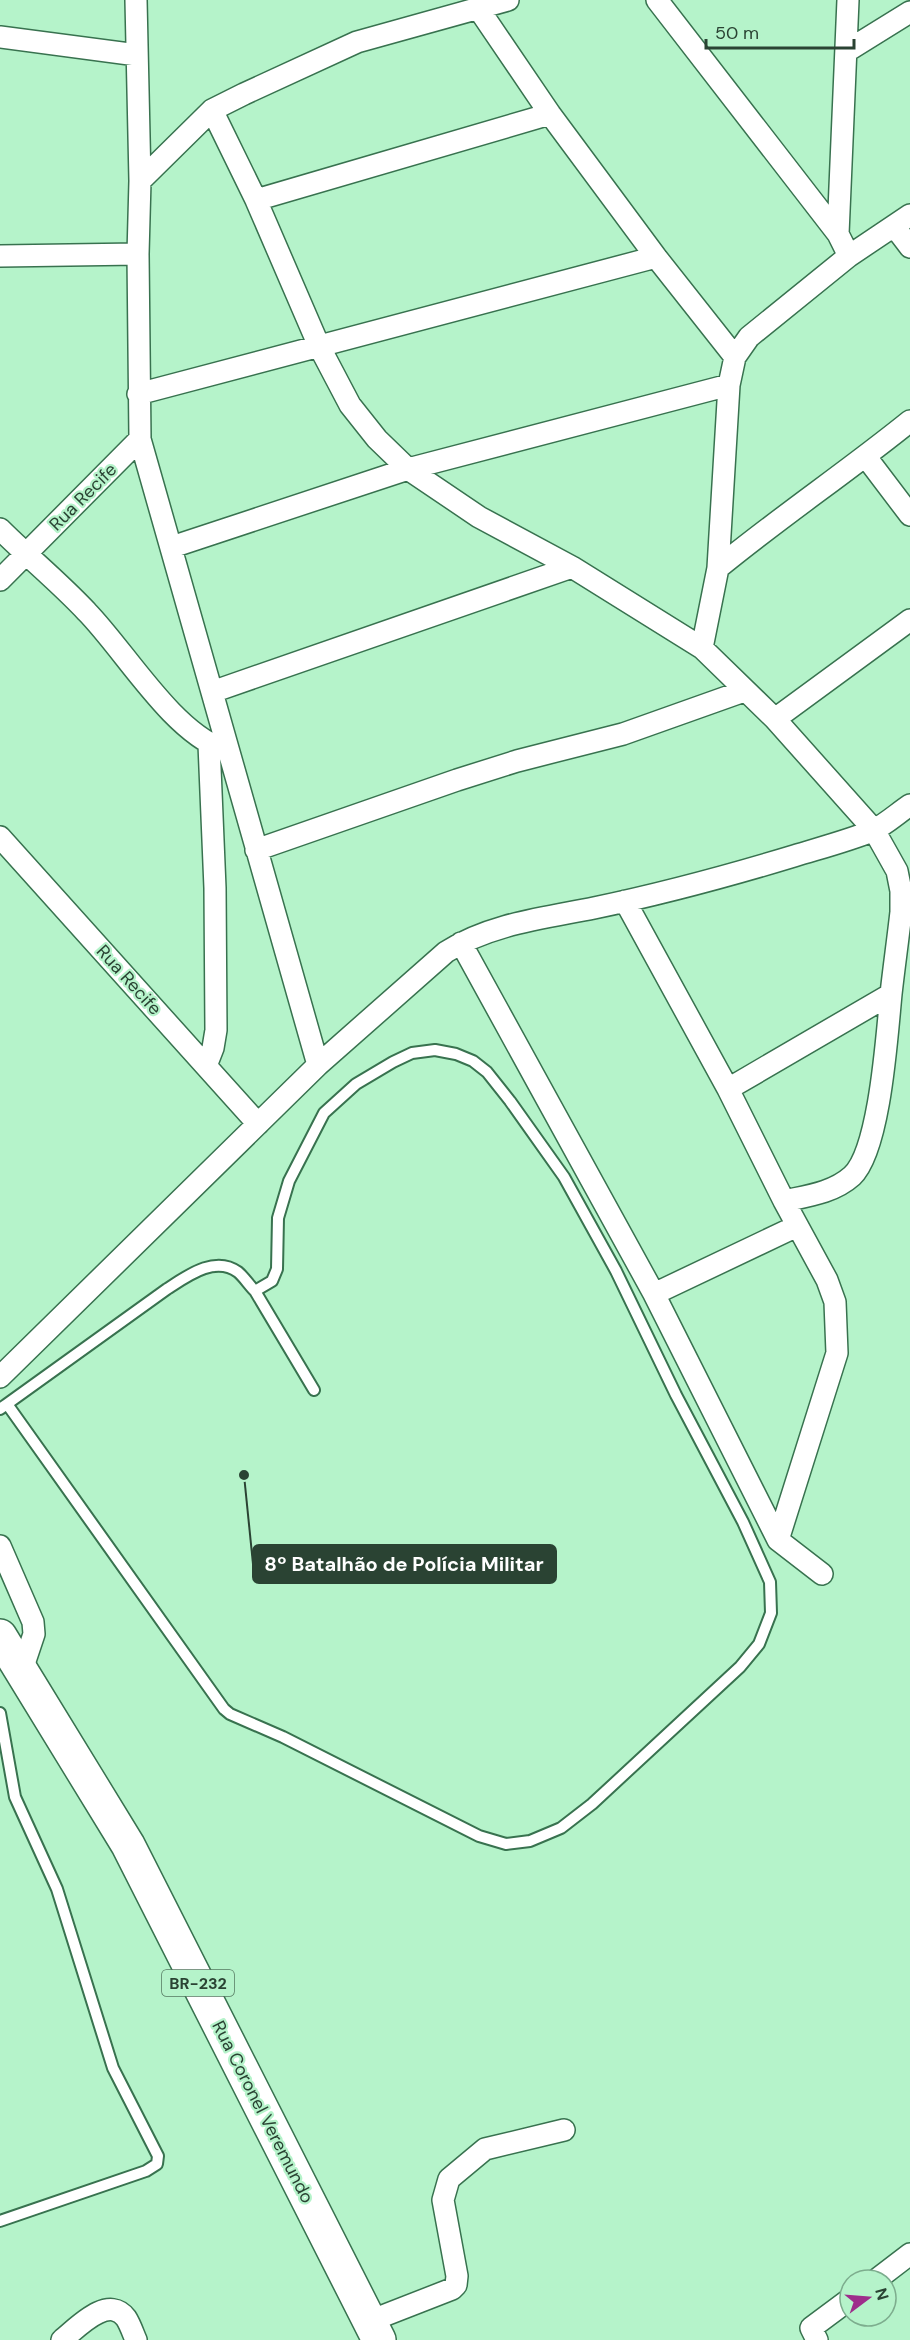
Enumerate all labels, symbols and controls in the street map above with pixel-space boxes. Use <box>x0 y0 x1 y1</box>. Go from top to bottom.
scale bar <box>706 12 854 50</box>
text: 50 m <box>715 21 759 45</box>
street label: Rua Recife <box>44 458 122 536</box>
street label: Rua Recife <box>91 940 167 1020</box>
callout: 8º Batalhão de Polícia Militar <box>253 1545 556 1583</box>
text: 8º Batalhão de Polícia Militar <box>264 1551 544 1577</box>
road number: BR-232 <box>162 1970 234 1996</box>
street label: Rua Coronel Veremundo <box>207 2017 319 2207</box>
north arrow <box>838 2268 898 2328</box>
text: N <box>870 2285 894 2303</box>

